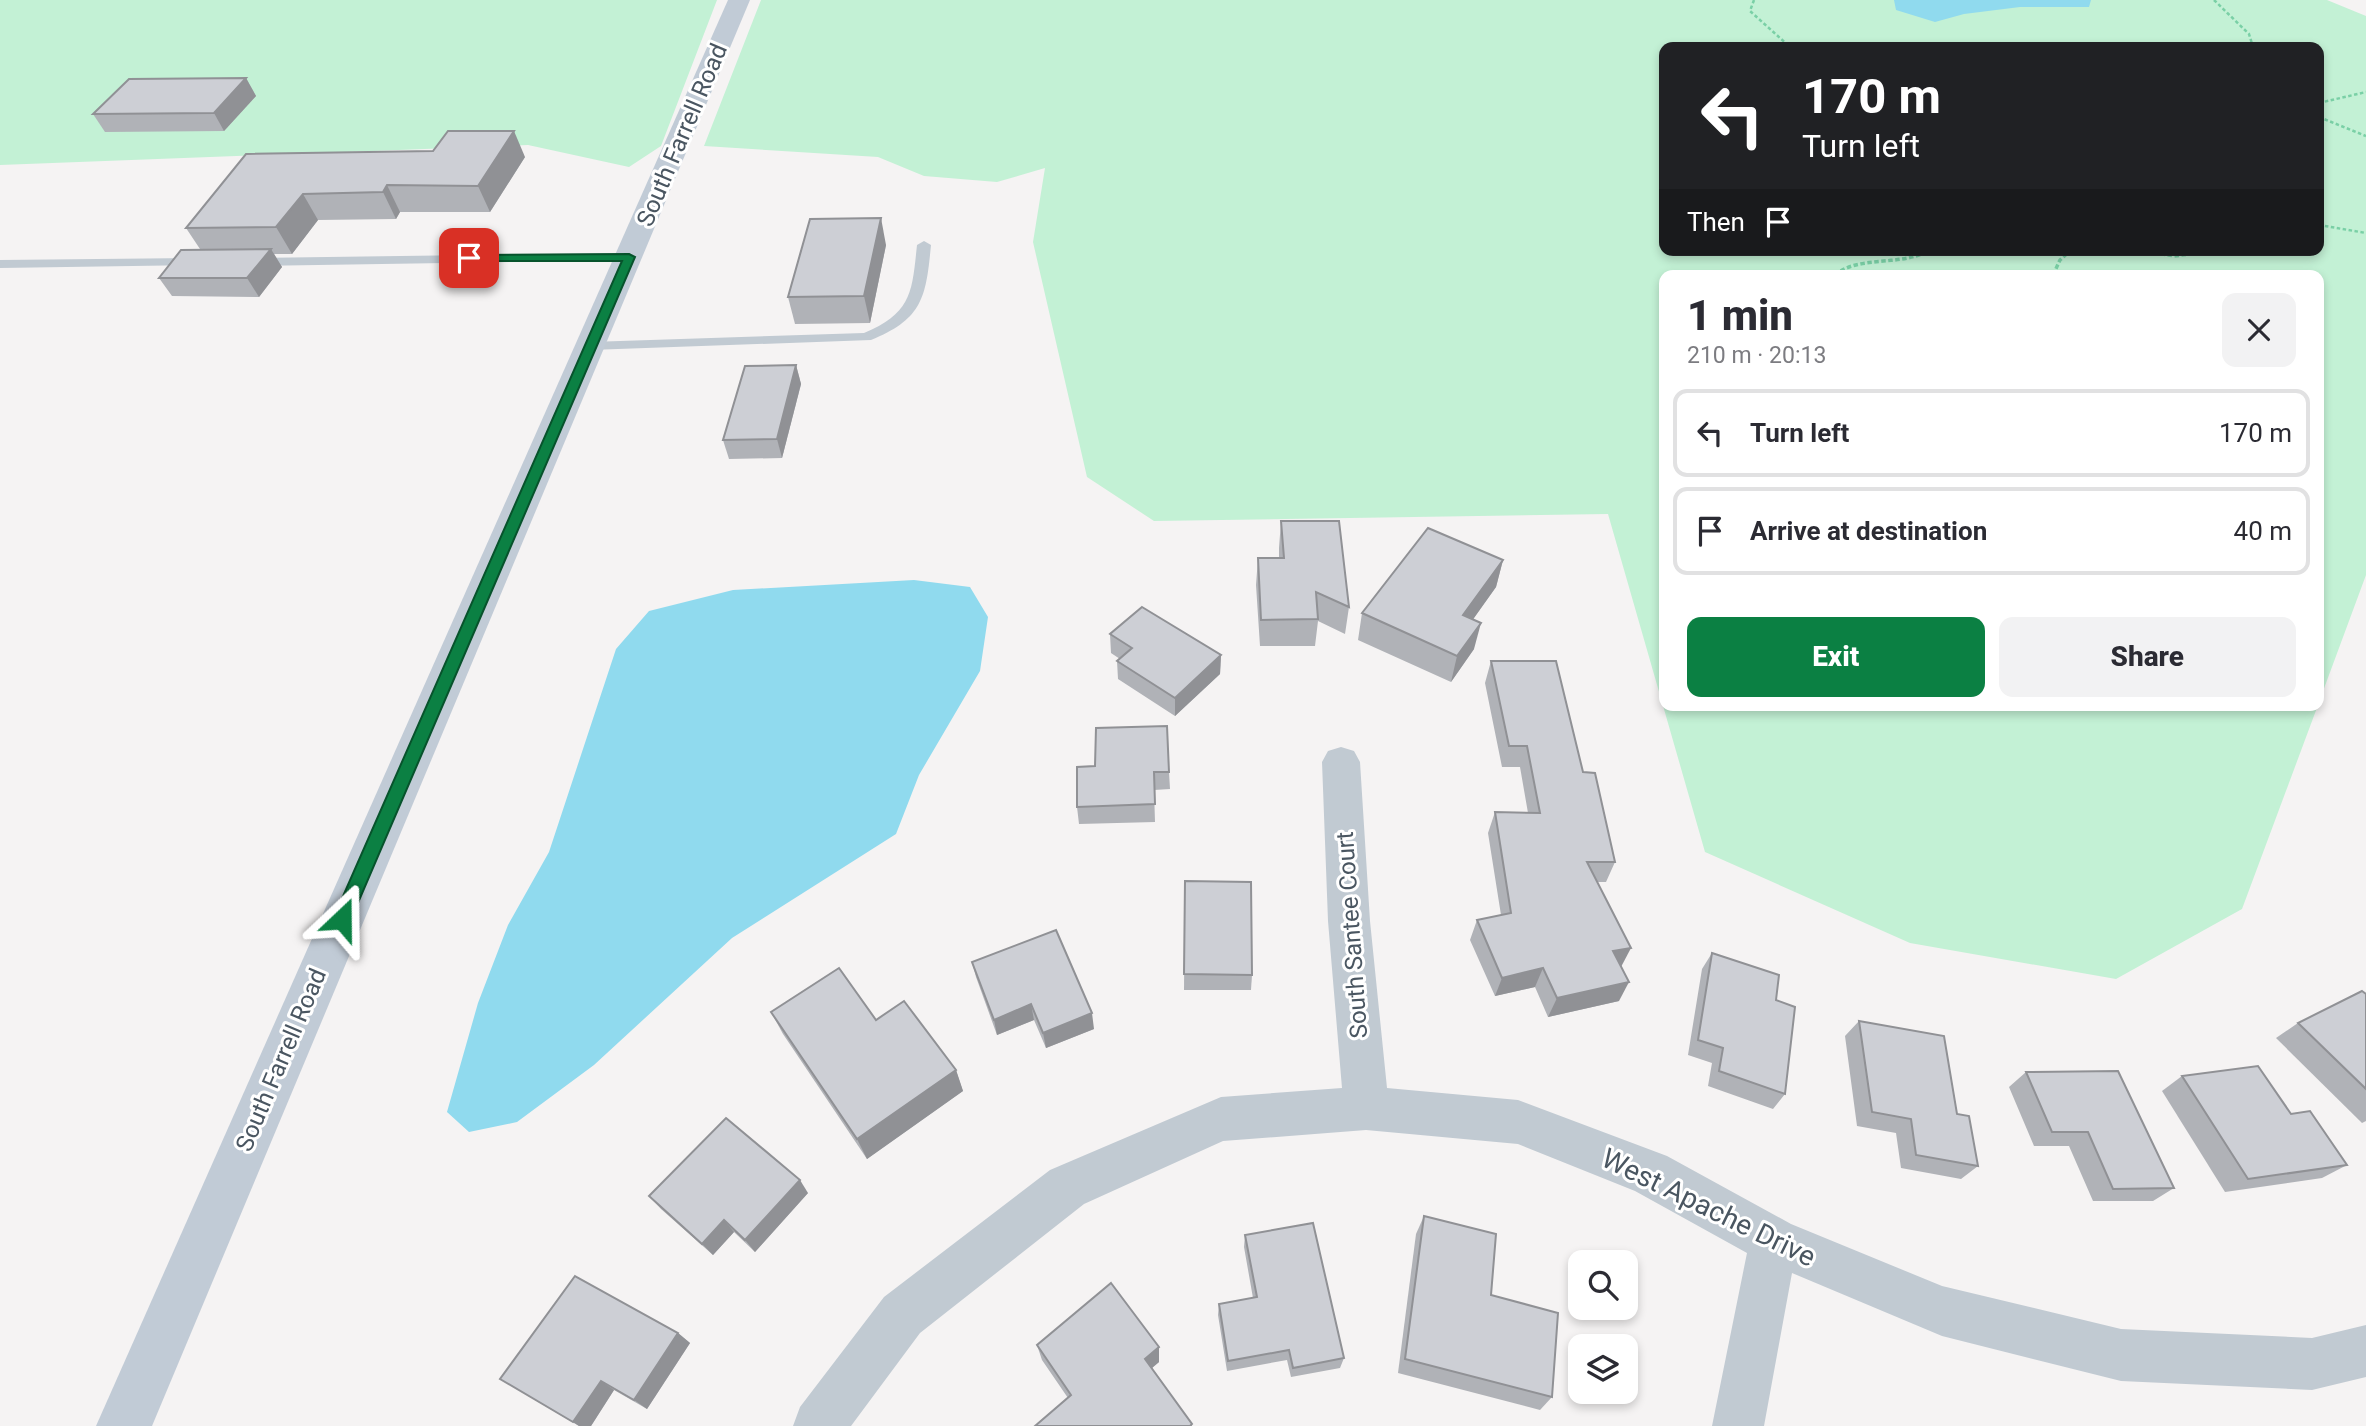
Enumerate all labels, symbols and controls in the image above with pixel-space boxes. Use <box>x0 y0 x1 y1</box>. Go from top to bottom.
street label: South Farrell Road <box>631 40 733 230</box>
text: 170 m <box>1802 68 1941 125</box>
icon: left <box>1687 70 1778 161</box>
text: Turn left <box>1802 127 1920 165</box>
icon: arrive <box>1759 203 1797 241</box>
text: Then <box>1687 207 1745 237</box>
pin <box>439 228 499 288</box>
icon: arrive <box>450 239 488 277</box>
text: 1 min <box>1687 291 1793 340</box>
button: close <box>2222 293 2296 367</box>
text: 210 m · 20:13 <box>1687 342 1826 369</box>
icon: left <box>1691 414 1729 452</box>
text: Turn left <box>1750 418 1849 448</box>
text: 170 m <box>2219 418 2292 448</box>
icon: arrive <box>1691 512 1729 550</box>
text: Arrive at destination <box>1750 516 1987 546</box>
text: 40 m <box>2234 516 2292 546</box>
button: Exit <box>1687 617 1985 697</box>
button: Share <box>1999 617 2296 697</box>
street label: South Santee Court <box>1331 831 1373 1039</box>
position arrow <box>305 882 379 956</box>
street label: South Farrell Road <box>230 965 332 1155</box>
street label: West Apache Drive <box>1596 1141 1821 1274</box>
map controls <box>1568 1250 1638 1404</box>
button: search <box>1568 1250 1638 1320</box>
button: layers <box>1568 1334 1638 1404</box>

